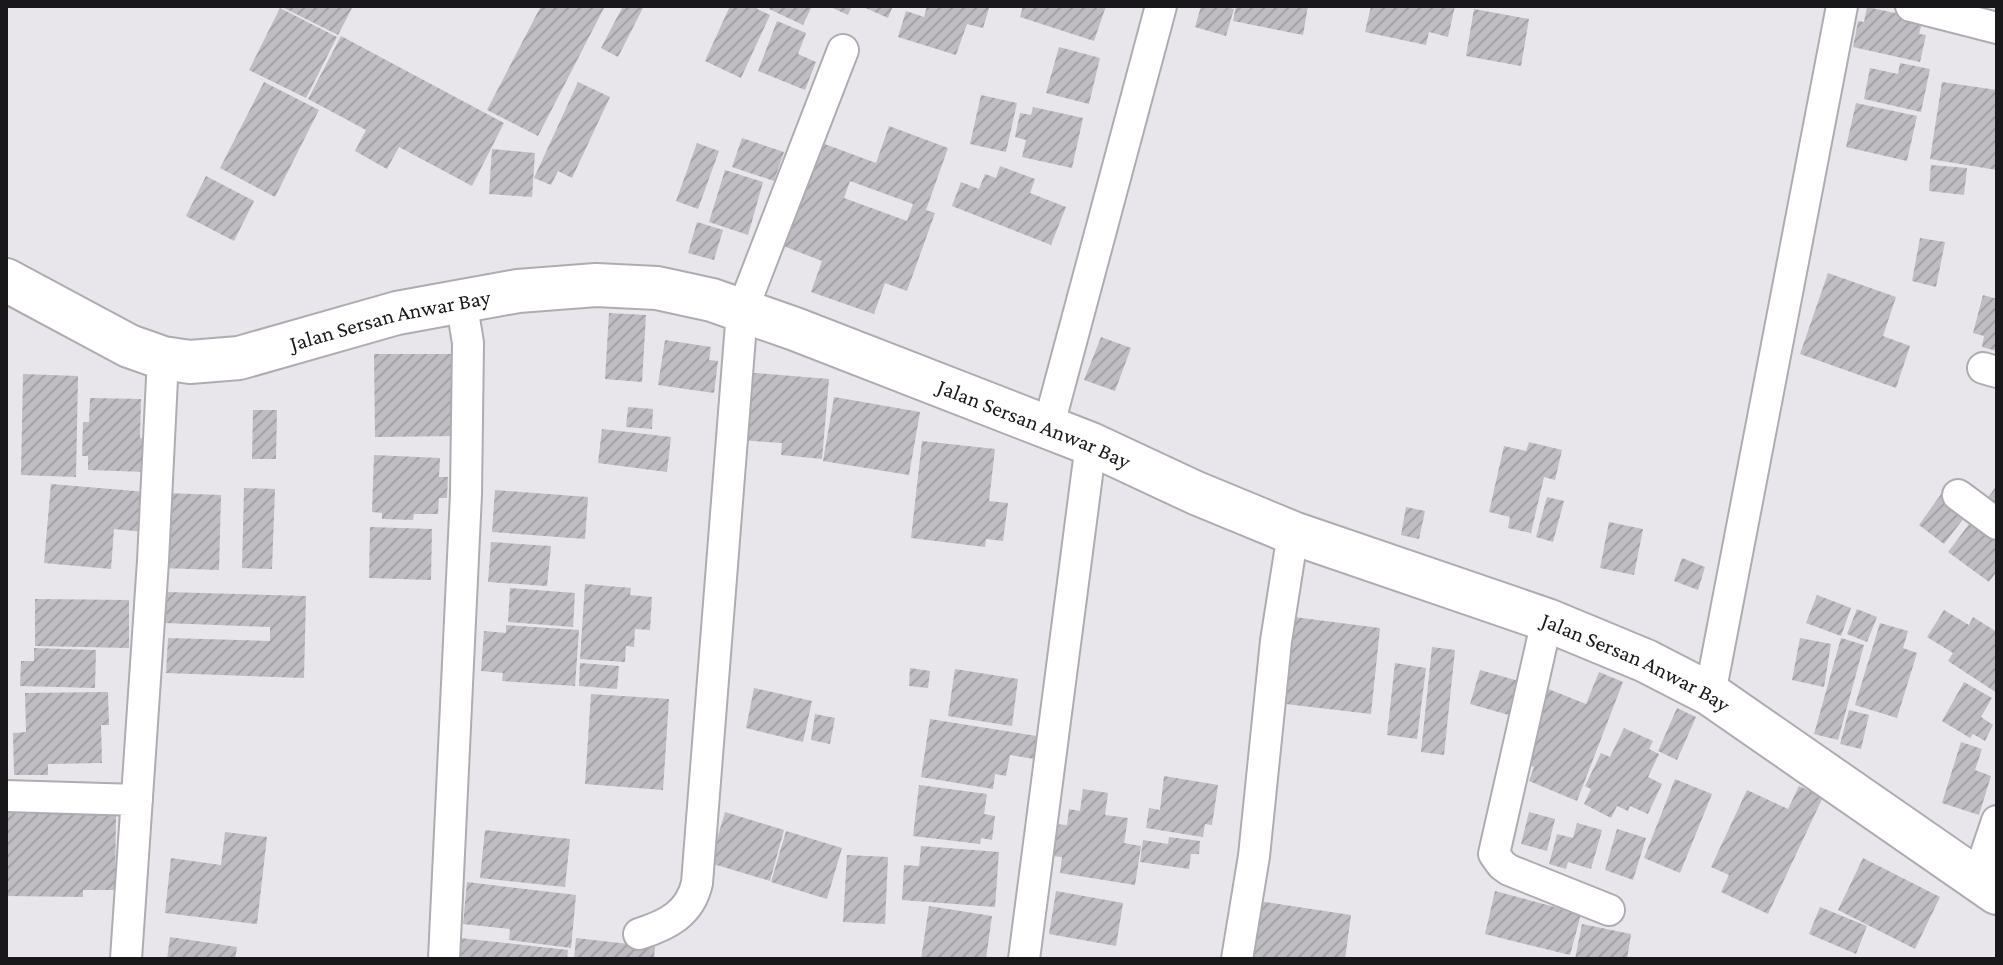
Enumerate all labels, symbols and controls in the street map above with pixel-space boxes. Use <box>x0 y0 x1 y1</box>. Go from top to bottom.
street label: Jalan Sersan Anwar Bay <box>285 284 493 357</box>
street label: Jalan Sersan Anwar Bay <box>932 373 1135 474</box>
street label: Jalan Sersan Anwar Bay <box>1537 607 1736 718</box>

